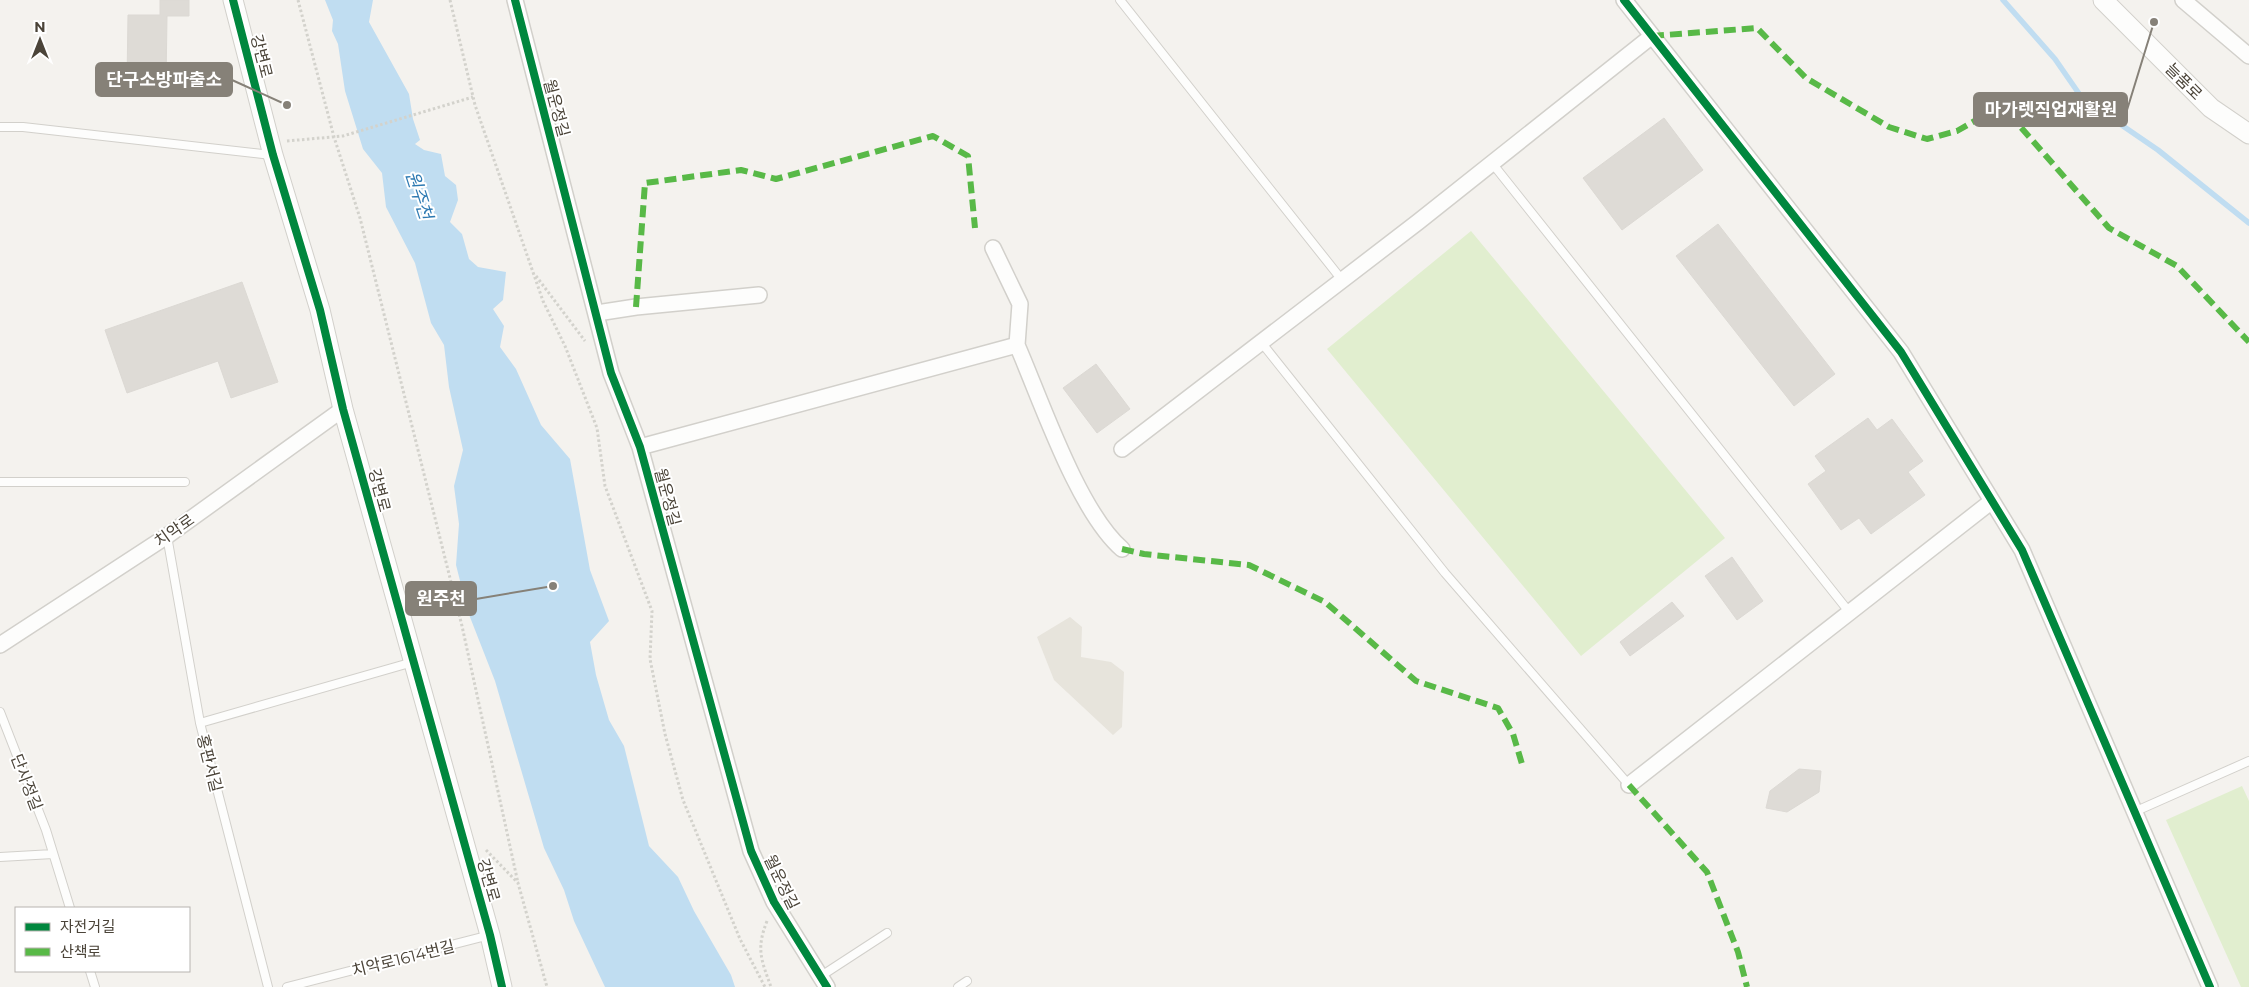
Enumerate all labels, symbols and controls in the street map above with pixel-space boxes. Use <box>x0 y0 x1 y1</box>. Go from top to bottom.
north arrow <box>15 15 65 65</box>
text: N <box>34 18 46 36</box>
street label: 강변로 <box>247 32 276 80</box>
street label: 늘품로 <box>2161 59 2206 104</box>
callout: 단구소방파출소 <box>96 63 232 96</box>
text: 단구소방파출소 <box>106 69 222 91</box>
street label: 월운정길 <box>540 77 573 139</box>
callout: 마가렛직업재활원 <box>1974 93 2127 126</box>
text: 마가렛직업재활원 <box>1985 99 2117 121</box>
water label: 원주천 <box>401 168 438 224</box>
street label: 강변로 <box>365 466 394 514</box>
street label: 월운정길 <box>651 466 684 528</box>
street label: 치악로 <box>151 510 198 551</box>
callout: 원주천 <box>406 582 476 615</box>
text: 원주천 <box>416 588 466 610</box>
street label: 홍판서길 <box>193 732 226 794</box>
street label: 단사정길 <box>7 751 46 813</box>
street label: 월운정길 <box>760 852 803 913</box>
street label: 강변로 <box>473 856 504 904</box>
legend <box>15 907 190 972</box>
text: 자전거길 <box>60 917 115 936</box>
street label: 치악로1614번길 <box>350 937 457 980</box>
text: 산책로 <box>60 942 101 961</box>

